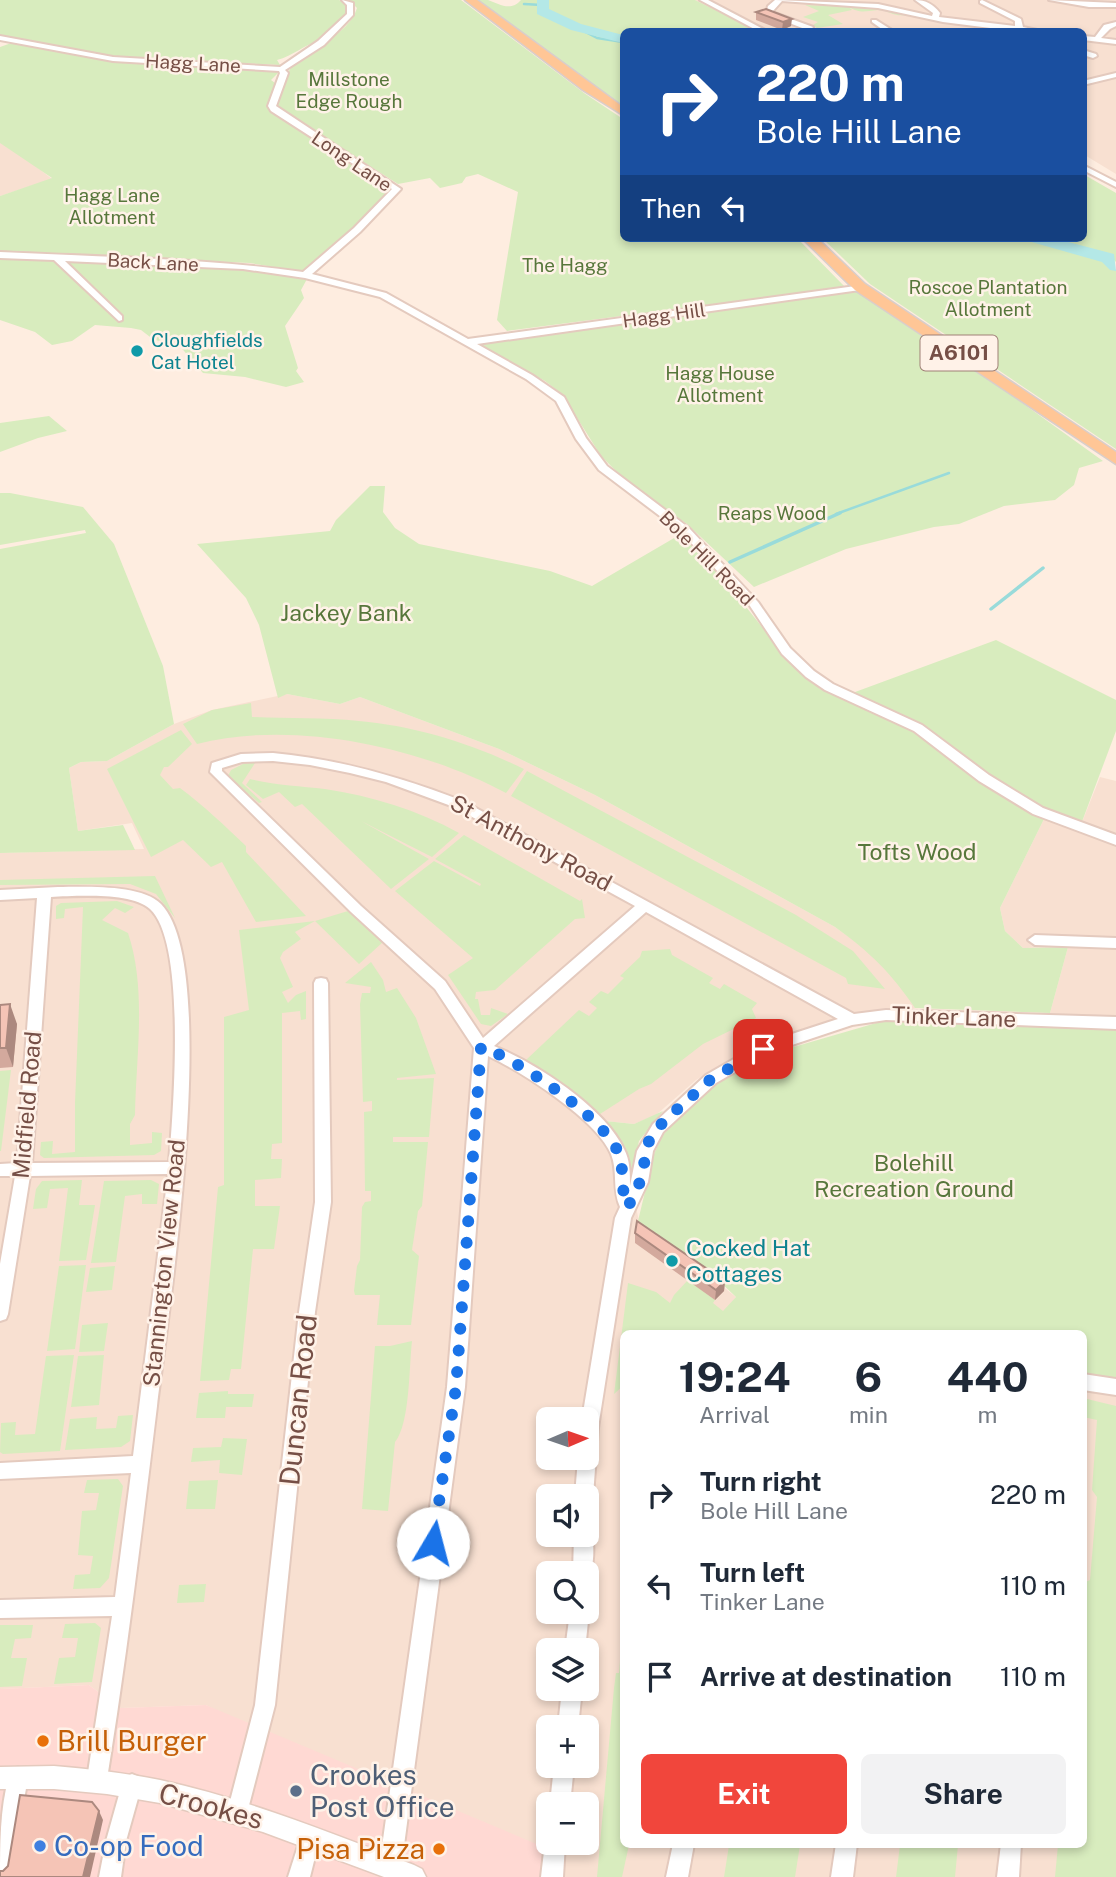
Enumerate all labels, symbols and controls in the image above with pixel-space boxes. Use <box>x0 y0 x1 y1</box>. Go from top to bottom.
street label: Hagg Lane <box>145 50 241 76</box>
text: 220 m <box>756 54 905 112</box>
icon: right <box>641 56 732 147</box>
park label: Millstone Edge Rough <box>296 68 402 112</box>
text: Bole Hill Lane <box>756 113 962 150</box>
street label: Long Lane <box>308 126 396 196</box>
park label: Hagg Lane Allotment <box>64 184 160 228</box>
icon: left <box>715 189 753 227</box>
text: Then <box>641 193 701 224</box>
street label: Back Lane <box>107 249 199 275</box>
park label: The Hagg <box>522 254 608 276</box>
park label: Roscoe Plantation Allotment <box>908 276 1068 320</box>
street label: Hagg Hill <box>621 298 707 332</box>
place label: Cloughfields Cat Hotel <box>151 329 263 373</box>
road number: A6101 <box>920 336 998 370</box>
marker: Cloughfields Cat Hotel <box>129 343 145 359</box>
park label: Hagg House Allotment <box>665 362 775 406</box>
park label: Reaps Wood <box>718 502 826 524</box>
street label: Bole Hill Road <box>655 506 759 610</box>
park label: Jackey Bank <box>280 599 412 626</box>
street label: St Anthony Road <box>446 789 617 896</box>
park label: Tofts Wood <box>857 838 977 865</box>
street label: Tinker Lane <box>891 1001 1017 1032</box>
pin <box>733 1019 793 1079</box>
street label: Midfield Road <box>7 1030 46 1180</box>
icon: arrive <box>744 1030 782 1068</box>
street label: Stannington View Road <box>137 1138 190 1388</box>
park label: Bolehill Recreation Ground <box>814 1149 1014 1202</box>
place label: Cocked Hat Cottages <box>686 1234 811 1287</box>
marker: Cocked Hat Cottages <box>664 1253 680 1269</box>
street label: Duncan Road <box>272 1313 323 1487</box>
text: 19:24 <box>678 1352 790 1401</box>
text: 6 <box>855 1352 882 1401</box>
text: 440 <box>946 1352 1029 1401</box>
text: Arrival <box>699 1401 770 1428</box>
text: min <box>849 1401 888 1428</box>
text: m <box>978 1401 997 1428</box>
north arrow <box>536 1407 598 1470</box>
map controls <box>536 1407 599 1855</box>
text: Turn right <box>700 1466 822 1497</box>
icon: right <box>641 1476 679 1514</box>
text: 220 m <box>990 1479 1066 1510</box>
button: sound <box>536 1484 599 1547</box>
text: Bole Hill Lane <box>700 1497 848 1524</box>
position arrow <box>396 1506 470 1580</box>
text: Turn left <box>700 1557 805 1588</box>
button: search <box>536 1561 599 1624</box>
icon: left <box>641 1567 679 1605</box>
text: 110 m <box>1000 1570 1066 1601</box>
text: Tinker Lane <box>700 1588 825 1615</box>
button: layers <box>536 1638 599 1701</box>
icon: arrive <box>641 1658 679 1696</box>
text: Arrive at destination <box>700 1661 952 1692</box>
text: 110 m <box>1000 1661 1066 1692</box>
button: + <box>536 1715 599 1778</box>
place label: Brill Burger <box>57 1724 207 1757</box>
marker: Brill Burger <box>35 1733 51 1749</box>
button: Exit <box>641 1754 847 1834</box>
button: Share <box>861 1754 1066 1834</box>
place label: Crookes Post Office <box>310 1758 455 1823</box>
street label: Crookes <box>155 1776 267 1835</box>
marker: Crookes Post Office <box>288 1783 304 1799</box>
button: − <box>536 1792 599 1855</box>
place label: Co-op Food <box>54 1829 204 1862</box>
place label: Pisa Pizza <box>296 1832 425 1865</box>
marker: Co-op Food <box>32 1838 48 1854</box>
marker: Pisa Pizza <box>431 1841 447 1857</box>

